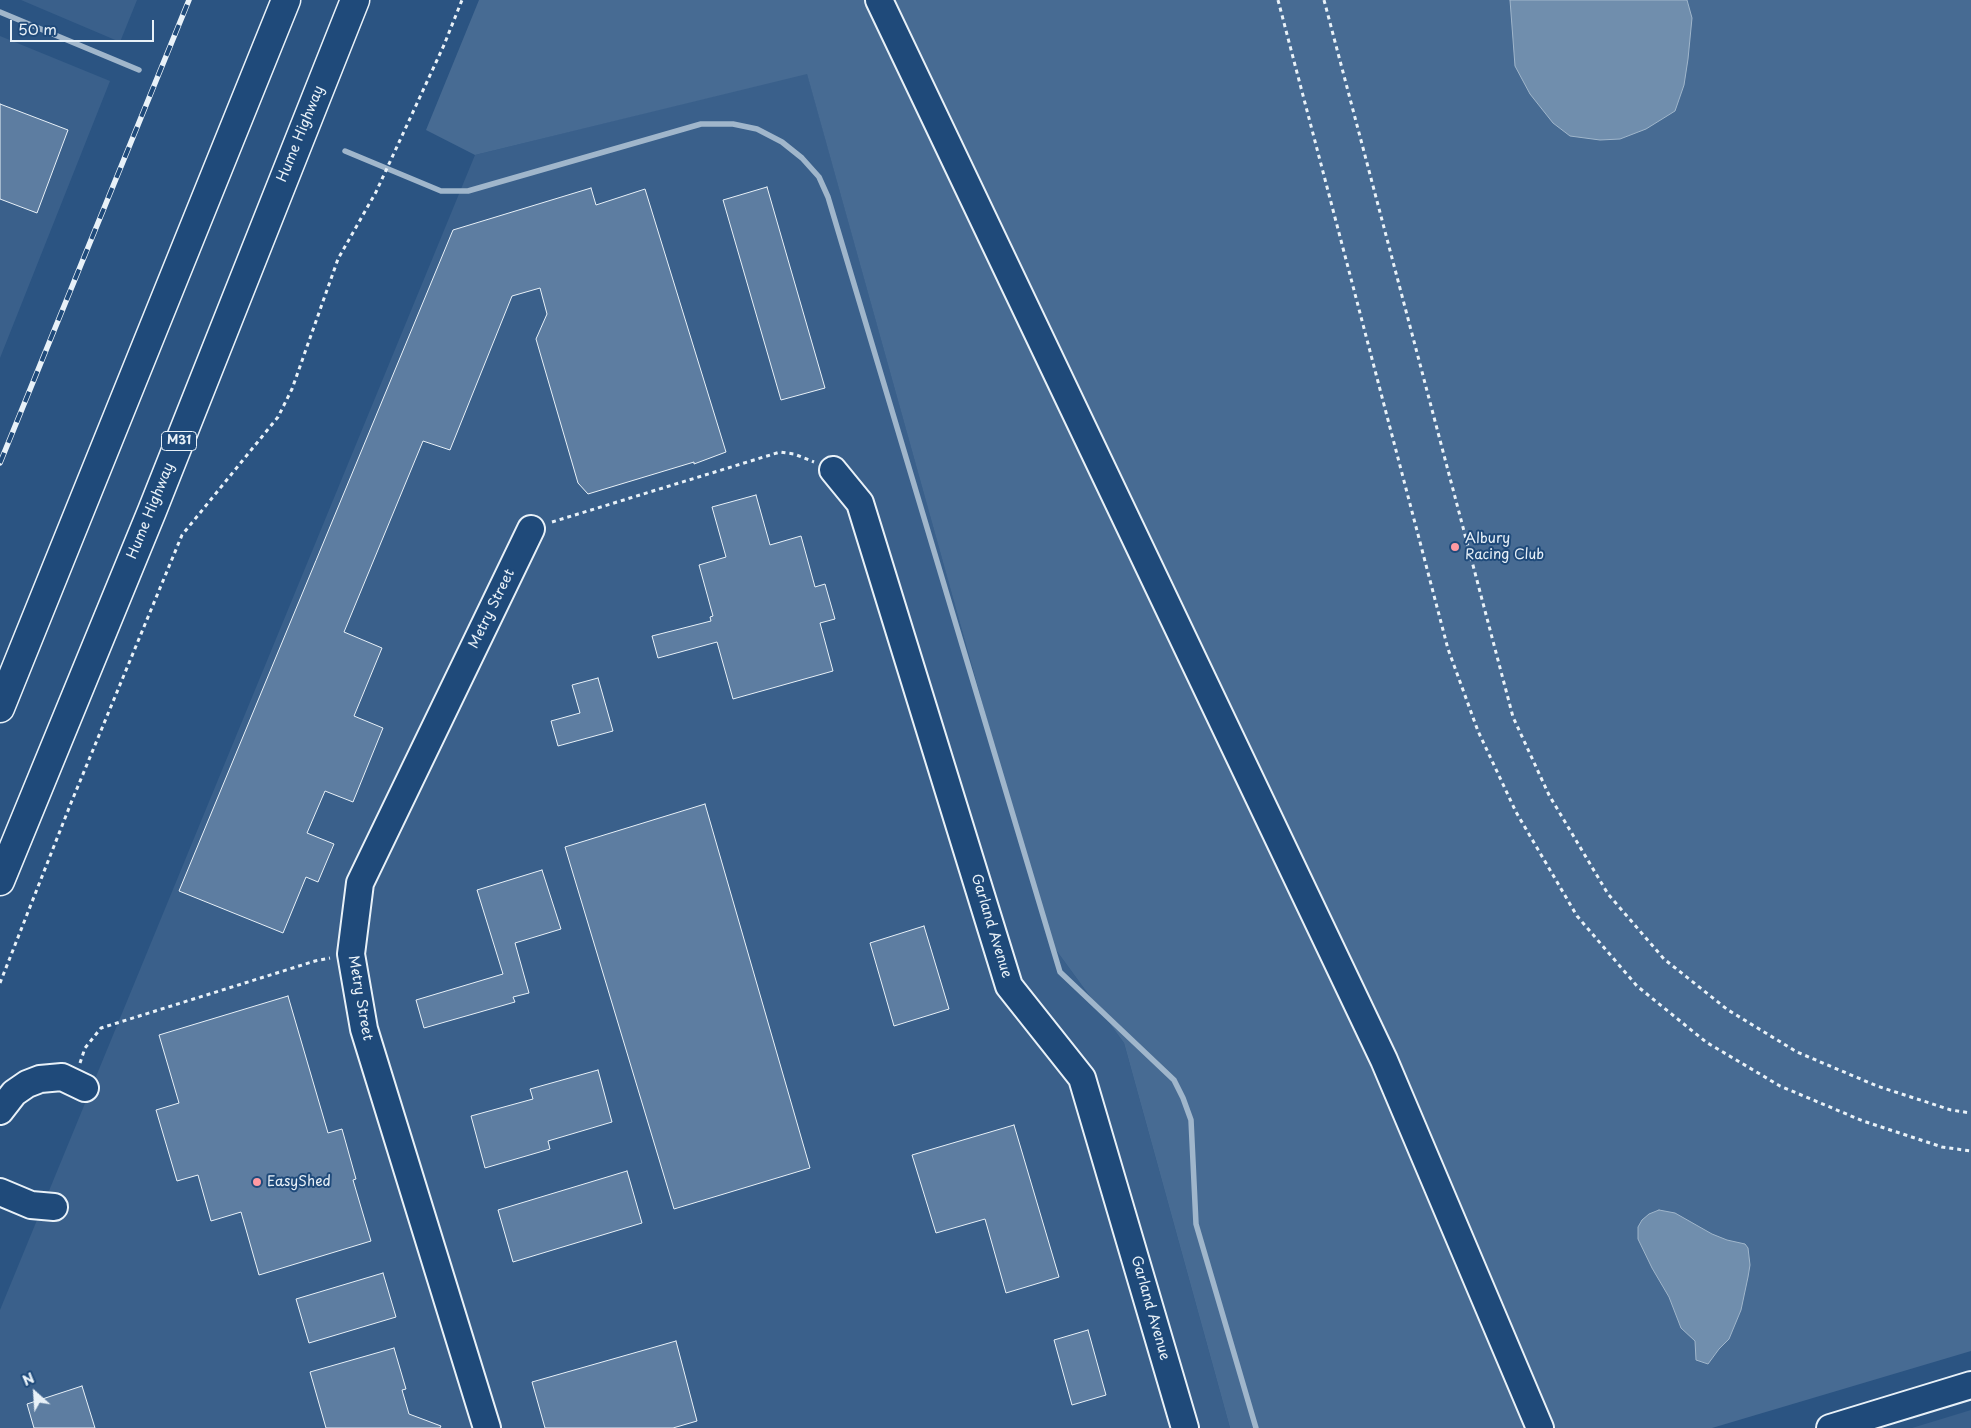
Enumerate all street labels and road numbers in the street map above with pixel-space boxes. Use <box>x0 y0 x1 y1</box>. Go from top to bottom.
street label: Hume Highway <box>274 83 328 185</box>
road number: M31 <box>162 432 196 451</box>
street label: Hume Highway <box>124 460 178 562</box>
street label: Metry Street <box>466 567 518 651</box>
street label: Garland Avenue <box>967 872 1015 980</box>
street label: Metry Street <box>344 954 376 1042</box>
street label: Garland Avenue <box>1127 1254 1173 1362</box>

